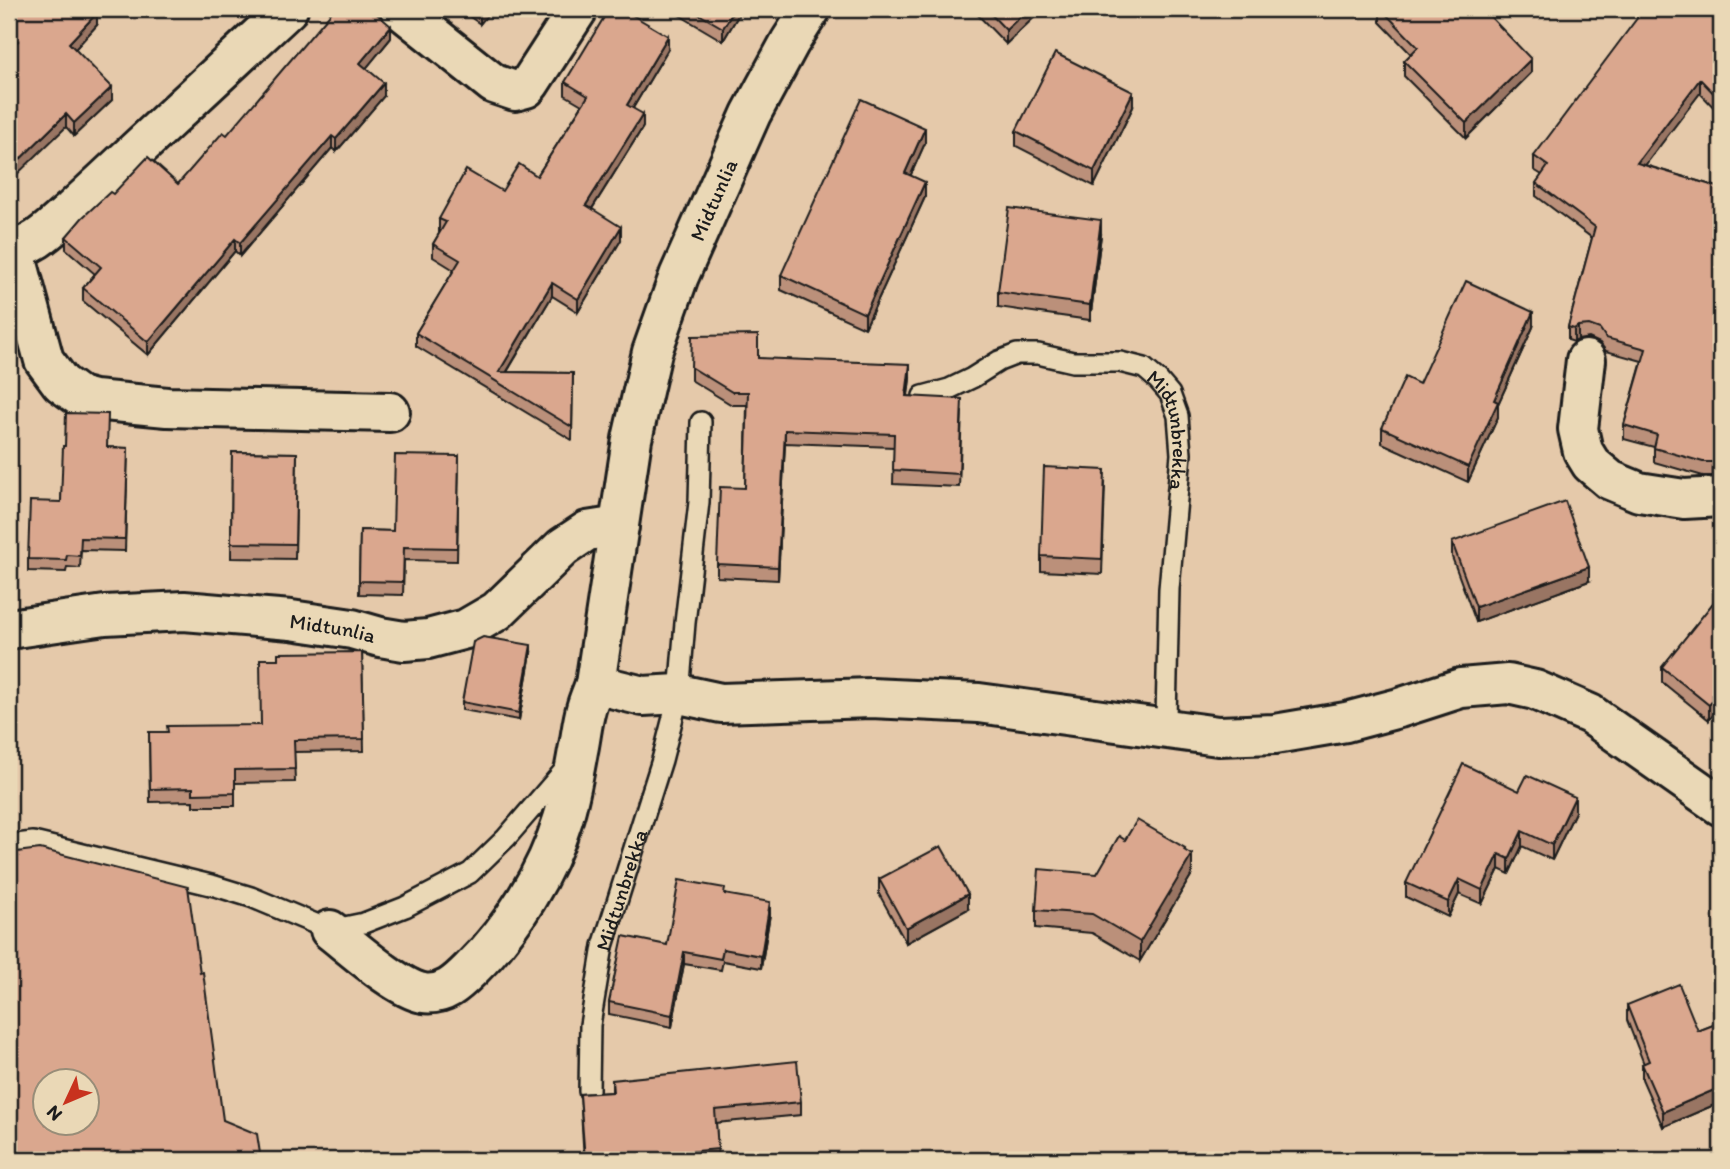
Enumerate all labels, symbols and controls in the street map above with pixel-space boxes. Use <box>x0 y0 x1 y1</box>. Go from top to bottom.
street label: Midtunlia <box>684 155 742 245</box>
street label: Midtunbrekka <box>1142 364 1194 492</box>
street label: Midtunlia <box>288 607 379 648</box>
street label: Midtunbrekka <box>590 826 652 954</box>
north arrow <box>32 1068 102 1138</box>
text: N <box>41 1101 67 1126</box>

